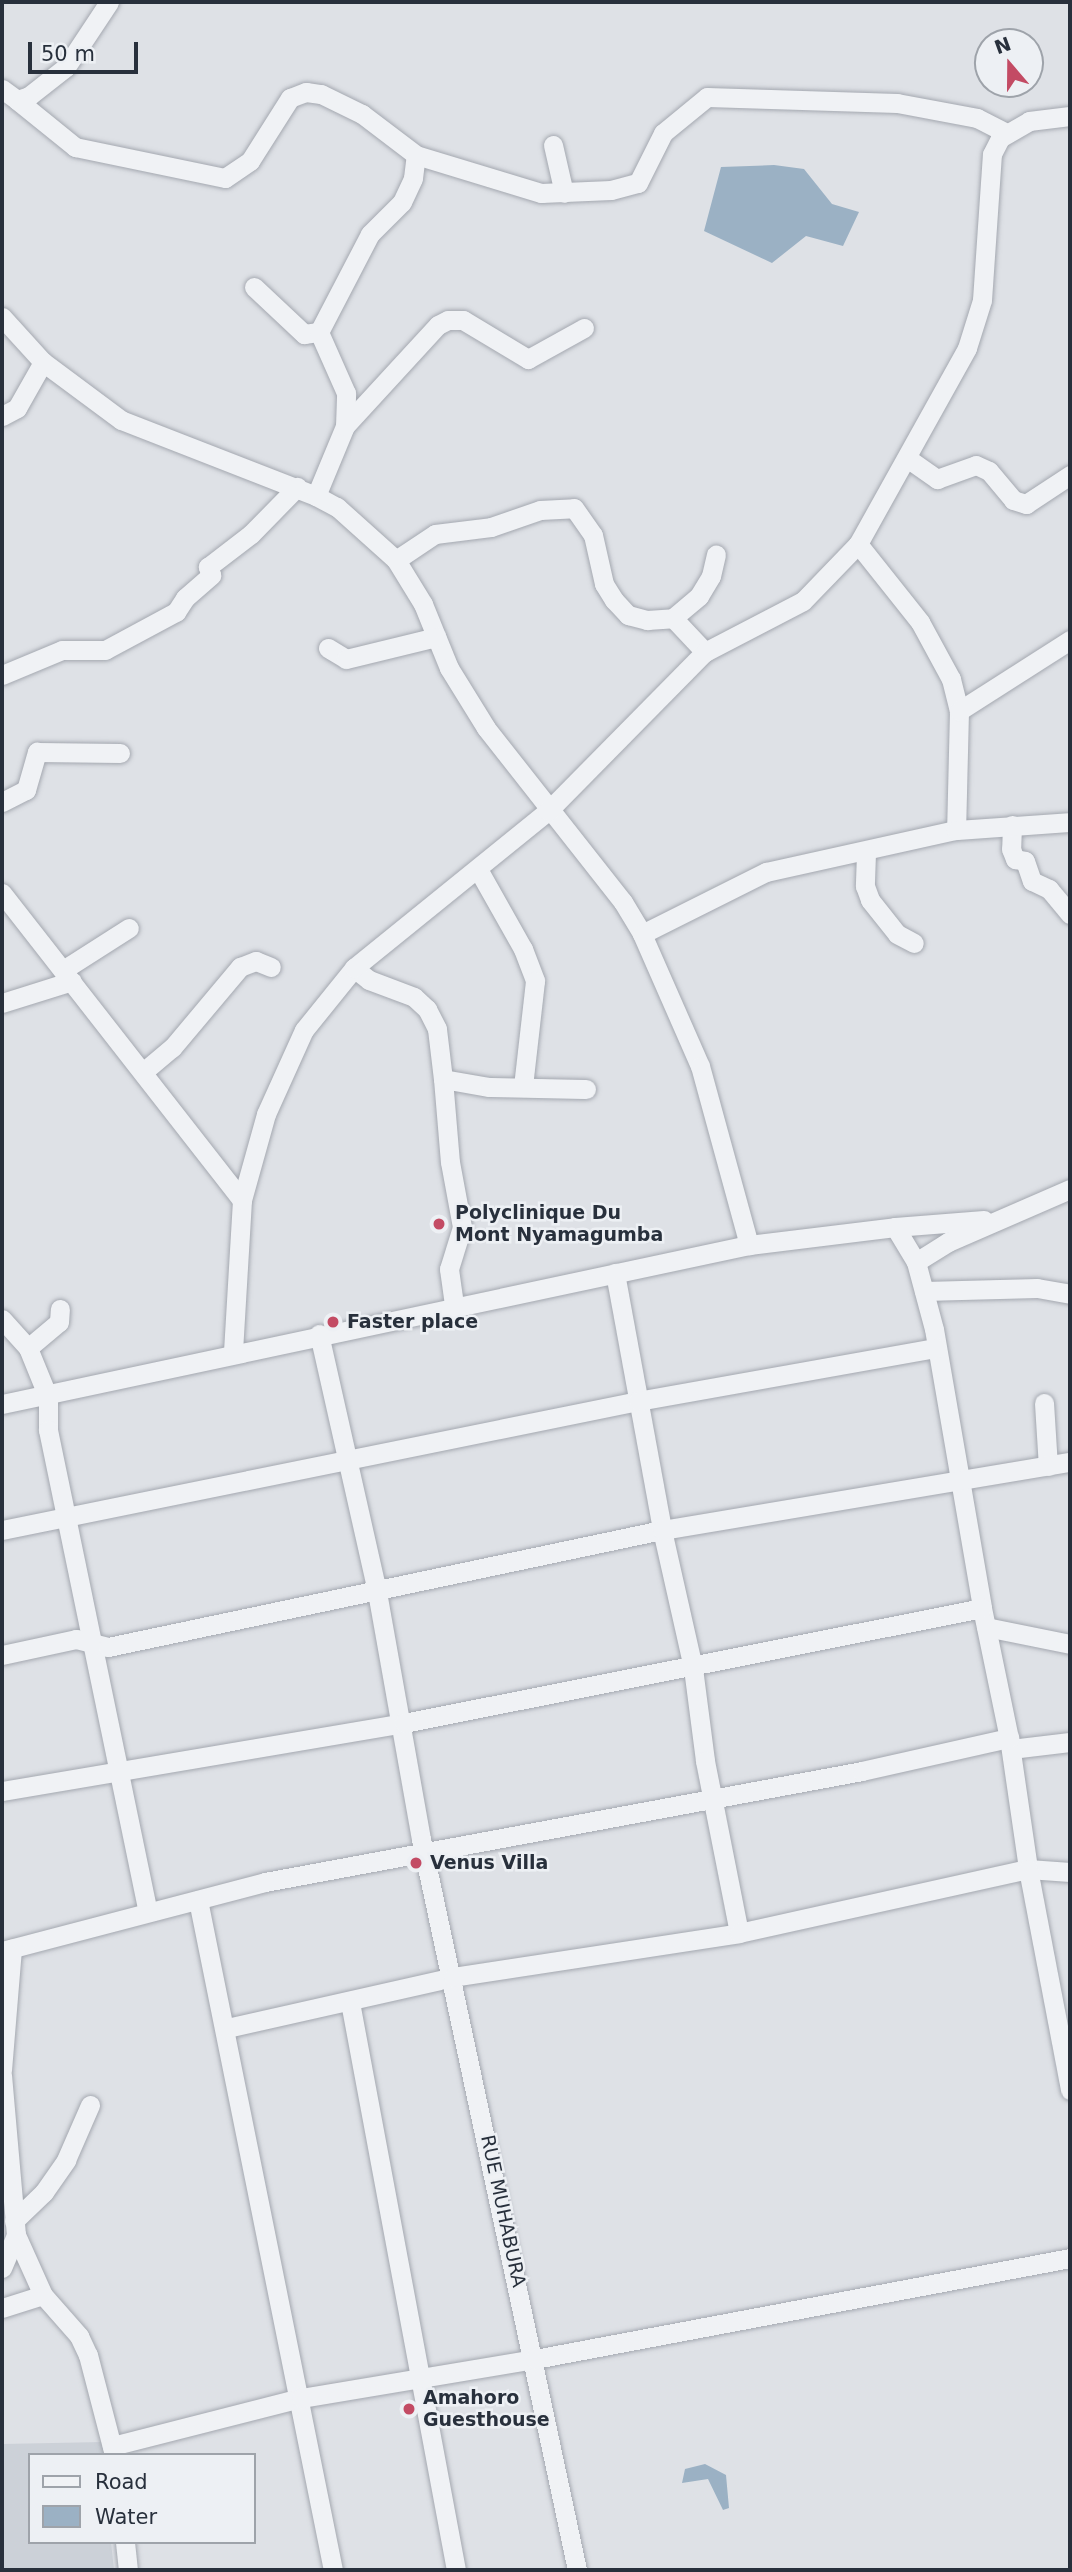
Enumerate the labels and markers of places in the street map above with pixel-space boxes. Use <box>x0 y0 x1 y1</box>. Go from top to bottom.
place label: Polyclinique Du Mont Nyamagumba <box>455 1202 663 1246</box>
marker: Polyclinique Du Mont Nyamagumba <box>429 1214 449 1234</box>
place label: Faster place <box>347 1311 478 1333</box>
marker: Faster place <box>325 1314 341 1330</box>
place label: Venus Villa <box>430 1852 548 1874</box>
marker: Venus Villa <box>408 1855 424 1871</box>
place label: Amahoro Guesthouse <box>423 2387 550 2431</box>
marker: Amahoro Guesthouse <box>401 2401 417 2417</box>

